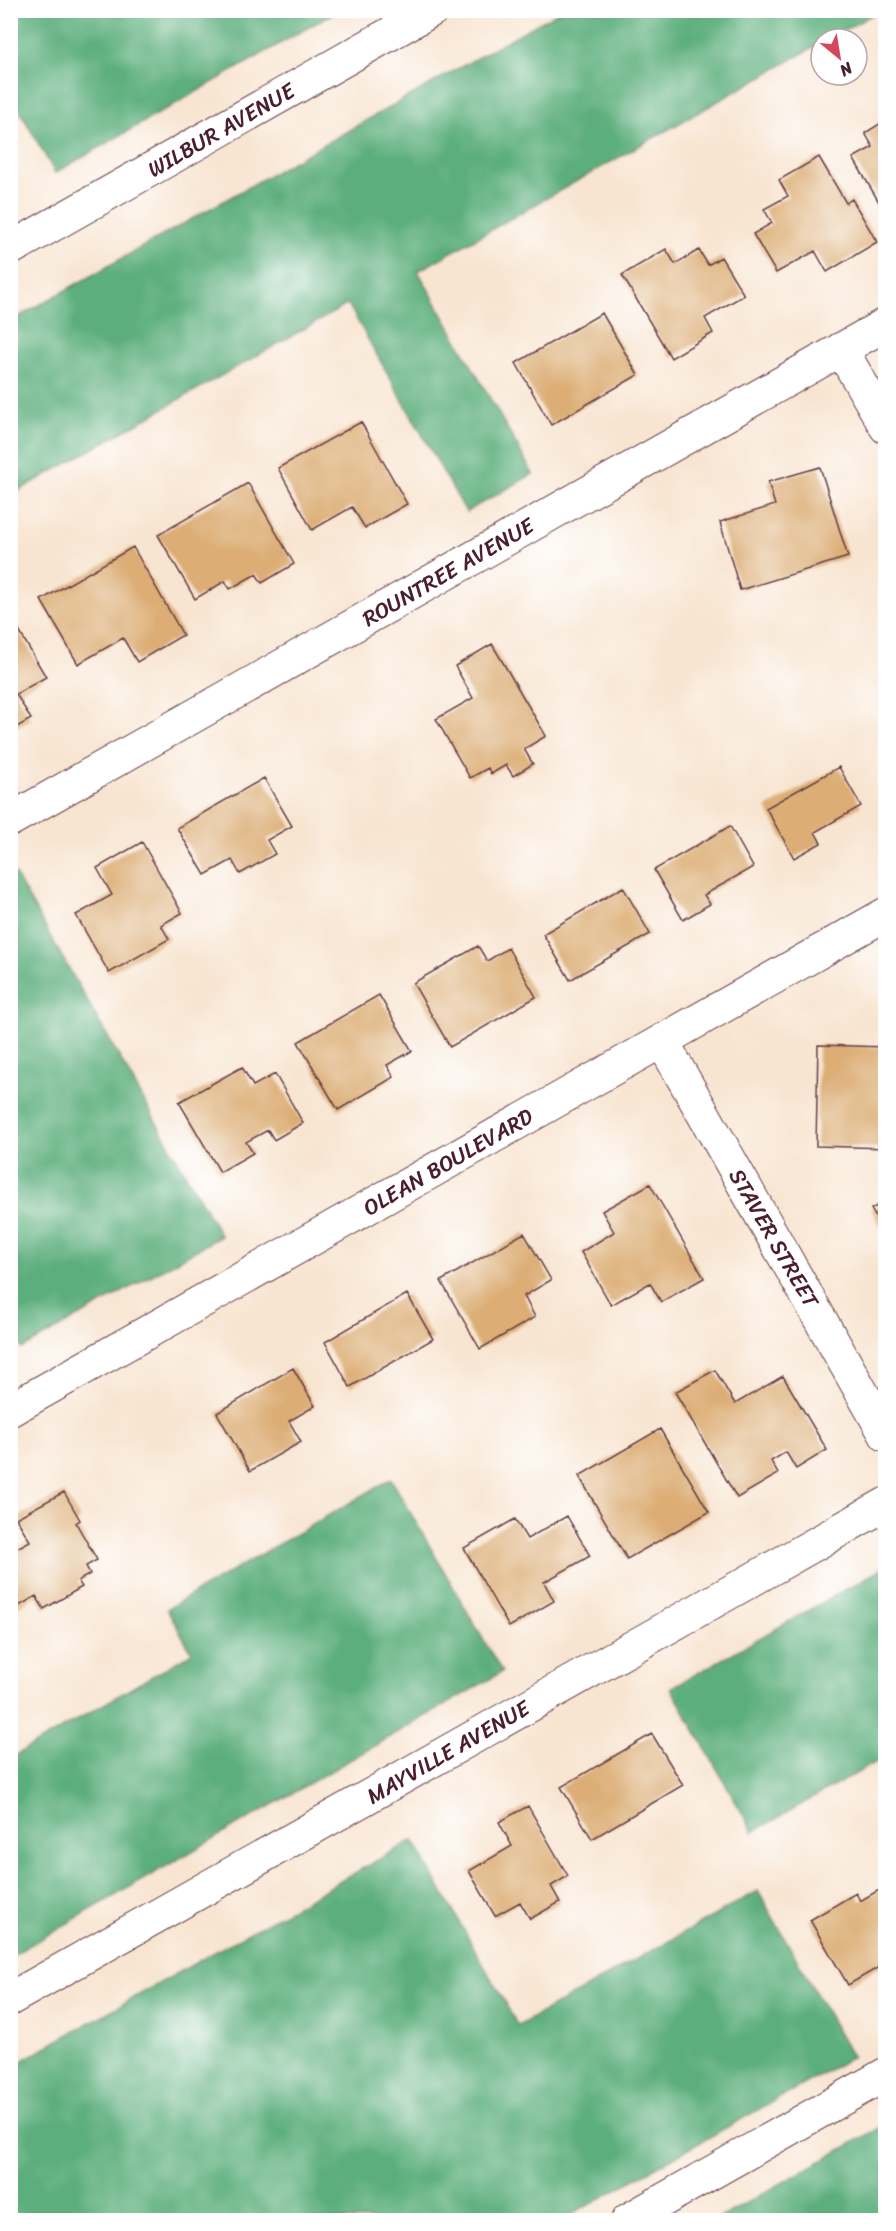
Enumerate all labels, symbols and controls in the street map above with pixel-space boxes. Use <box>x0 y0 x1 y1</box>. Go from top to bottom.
north arrow <box>809 27 869 87</box>
text: N <box>833 54 859 85</box>
street label: WILBUR AVENUE <box>140 71 304 188</box>
street label: ROUNTREE AVENUE <box>354 506 543 637</box>
street label: OLEAN BOULEVARD <box>356 1097 541 1227</box>
street label: STAVER STREET <box>718 1161 831 1316</box>
street label: MAYVILLE AVENUE <box>359 1688 539 1815</box>

